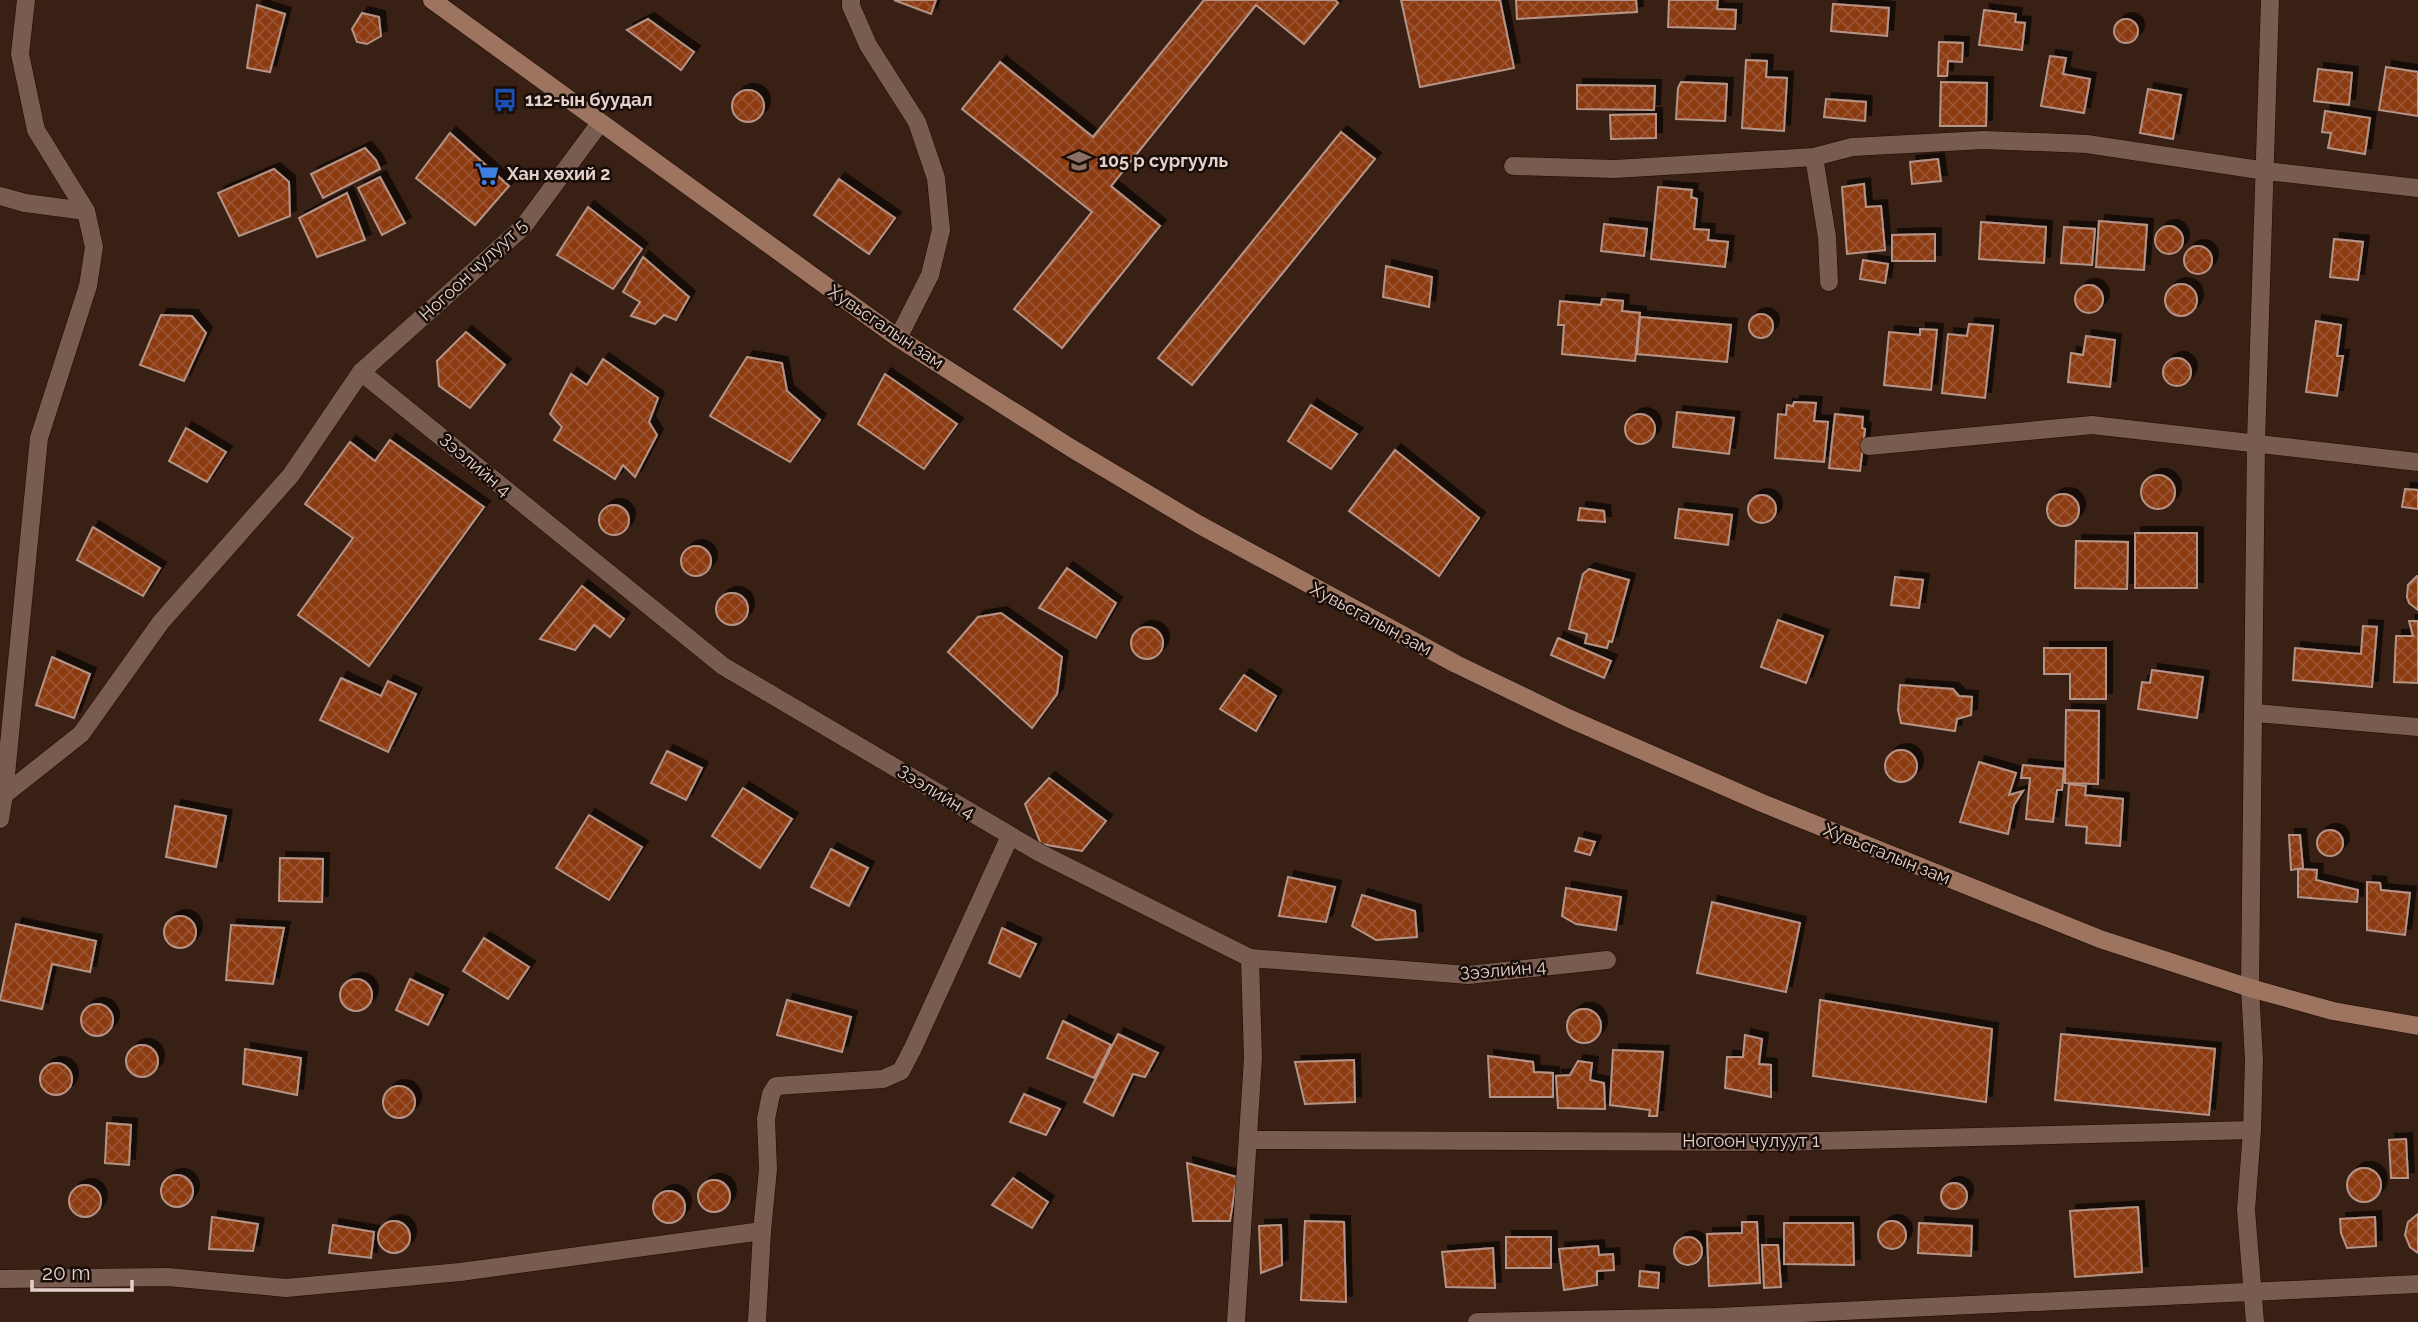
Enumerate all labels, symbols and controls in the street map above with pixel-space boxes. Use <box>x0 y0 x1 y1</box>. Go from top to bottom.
bus stop icon: 112-ын буудал <box>491 86 519 114</box>
place label: 112-ын буудал <box>525 89 652 110</box>
school or university icon: 105 р сургууль <box>1065 147 1093 175</box>
place label: 105 р сургууль <box>1099 150 1228 171</box>
supermarket icon: Хан хөхий 2 <box>473 160 501 188</box>
place label: Хан хөхий 2 <box>506 163 611 184</box>
street label: Ногоон чулуут 5 <box>415 214 531 325</box>
street label: Хувьсгалын зам <box>825 280 948 373</box>
street label: Зээлийн 4 <box>436 429 515 501</box>
street label: Хувьсгалын зам <box>1307 578 1436 659</box>
street label: Зээлийн 4 <box>894 760 979 823</box>
street label: Хувьсгалын зам <box>1821 819 1954 889</box>
street label: Зээлийн 4 <box>1459 955 1547 984</box>
street label: Ногоон чулуут 1 <box>1682 1130 1820 1151</box>
scale bar <box>32 1248 131 1292</box>
text: 20 m <box>42 1260 90 1285</box>

